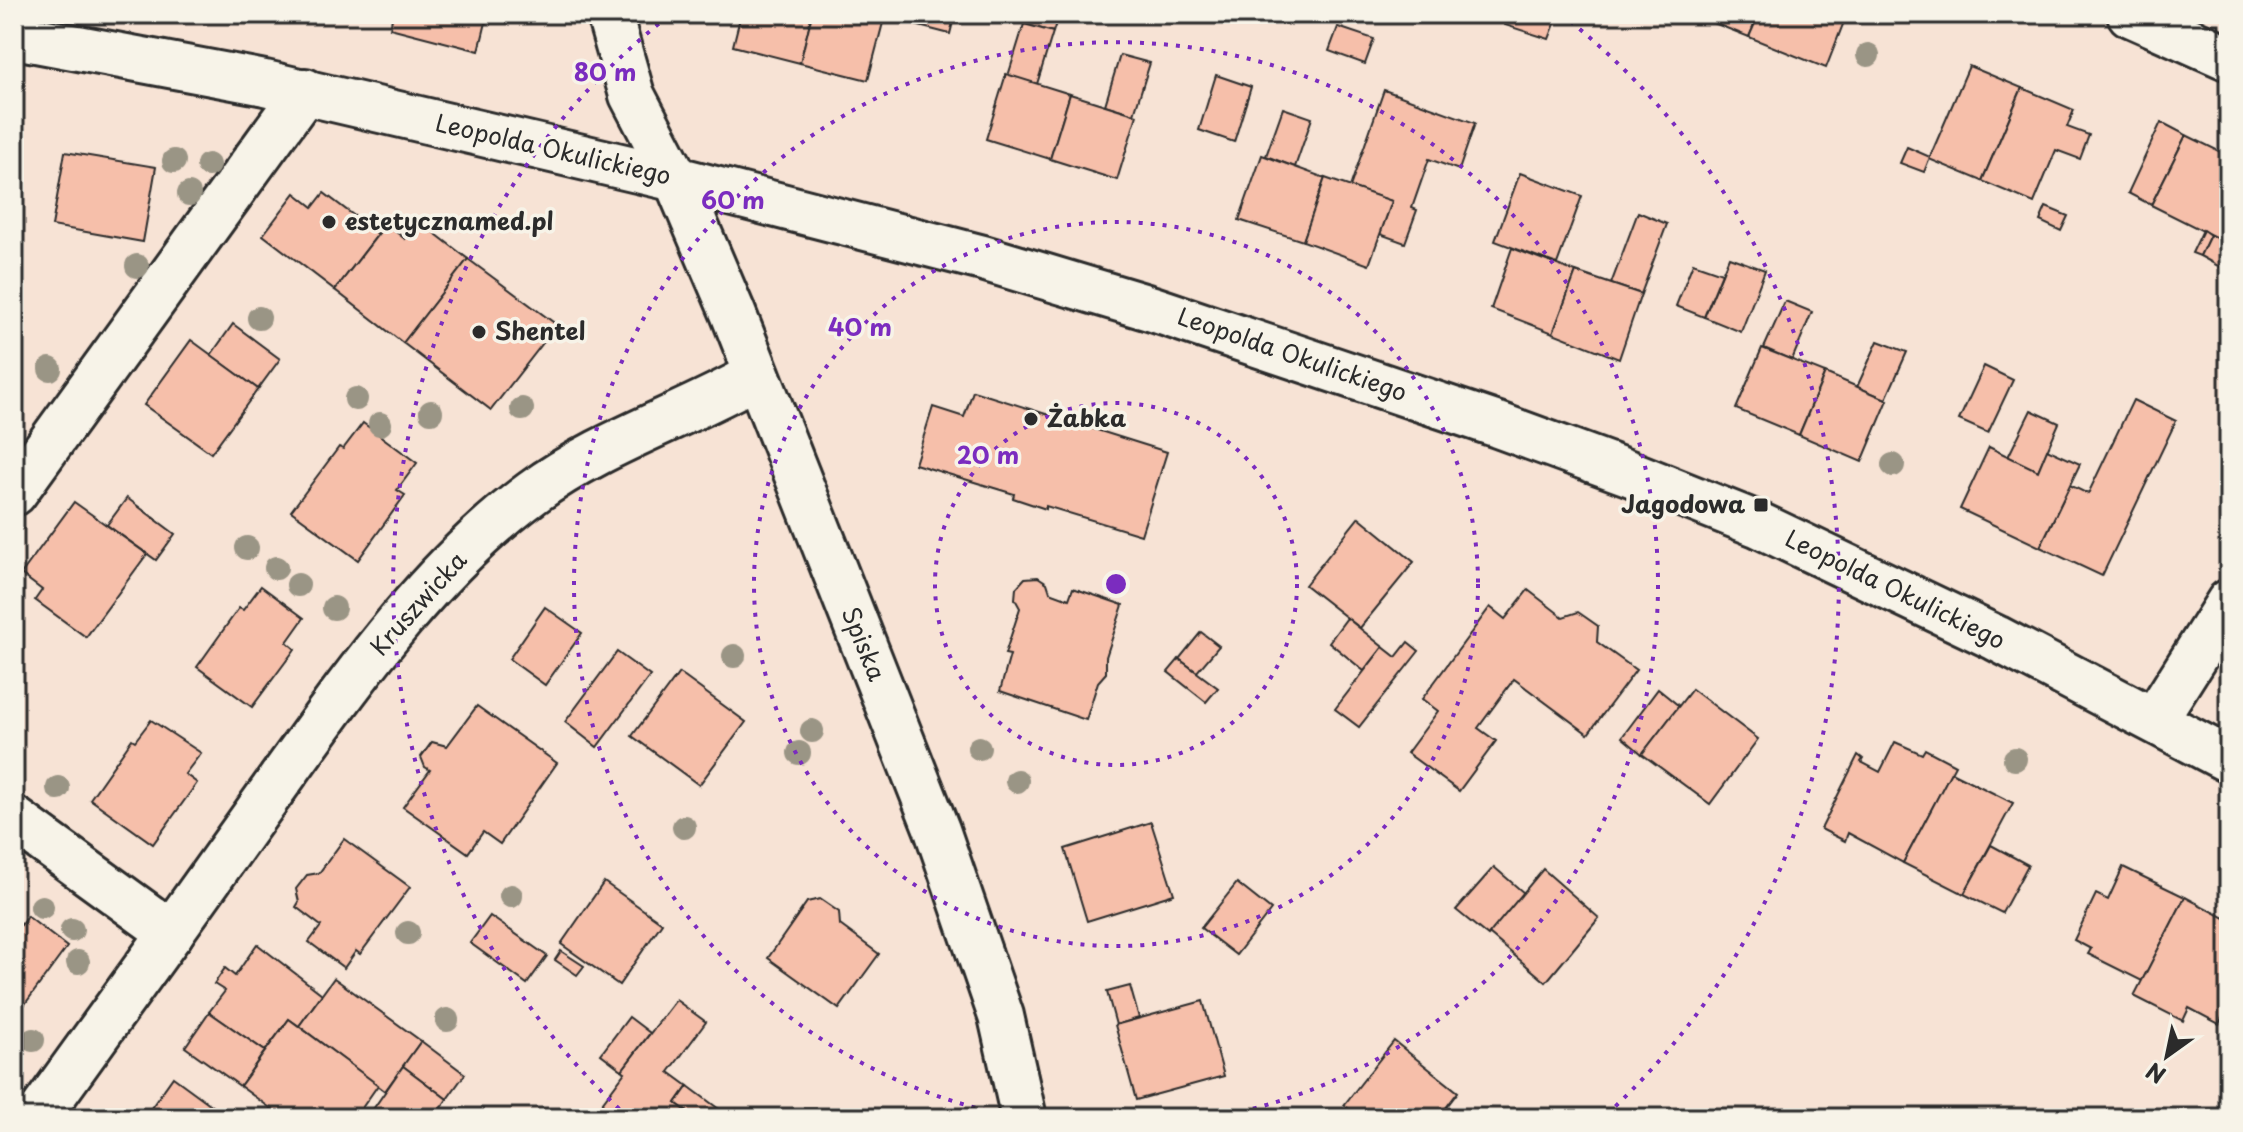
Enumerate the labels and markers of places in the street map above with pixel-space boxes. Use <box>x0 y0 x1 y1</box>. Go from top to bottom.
place label: estetycznamed.pl <box>345 202 553 238</box>
marker: estetycznamed.pl <box>320 213 338 231</box>
place label: Shentel <box>495 312 585 348</box>
marker: Shentel <box>470 323 488 341</box>
place label: Żabka <box>1047 399 1127 435</box>
marker: Żabka <box>1022 410 1040 428</box>
place label: Jagodowa <box>1621 485 1745 521</box>
marker: Jagodowa <box>1752 496 1770 514</box>
centre of rings <box>1102 570 1130 598</box>

